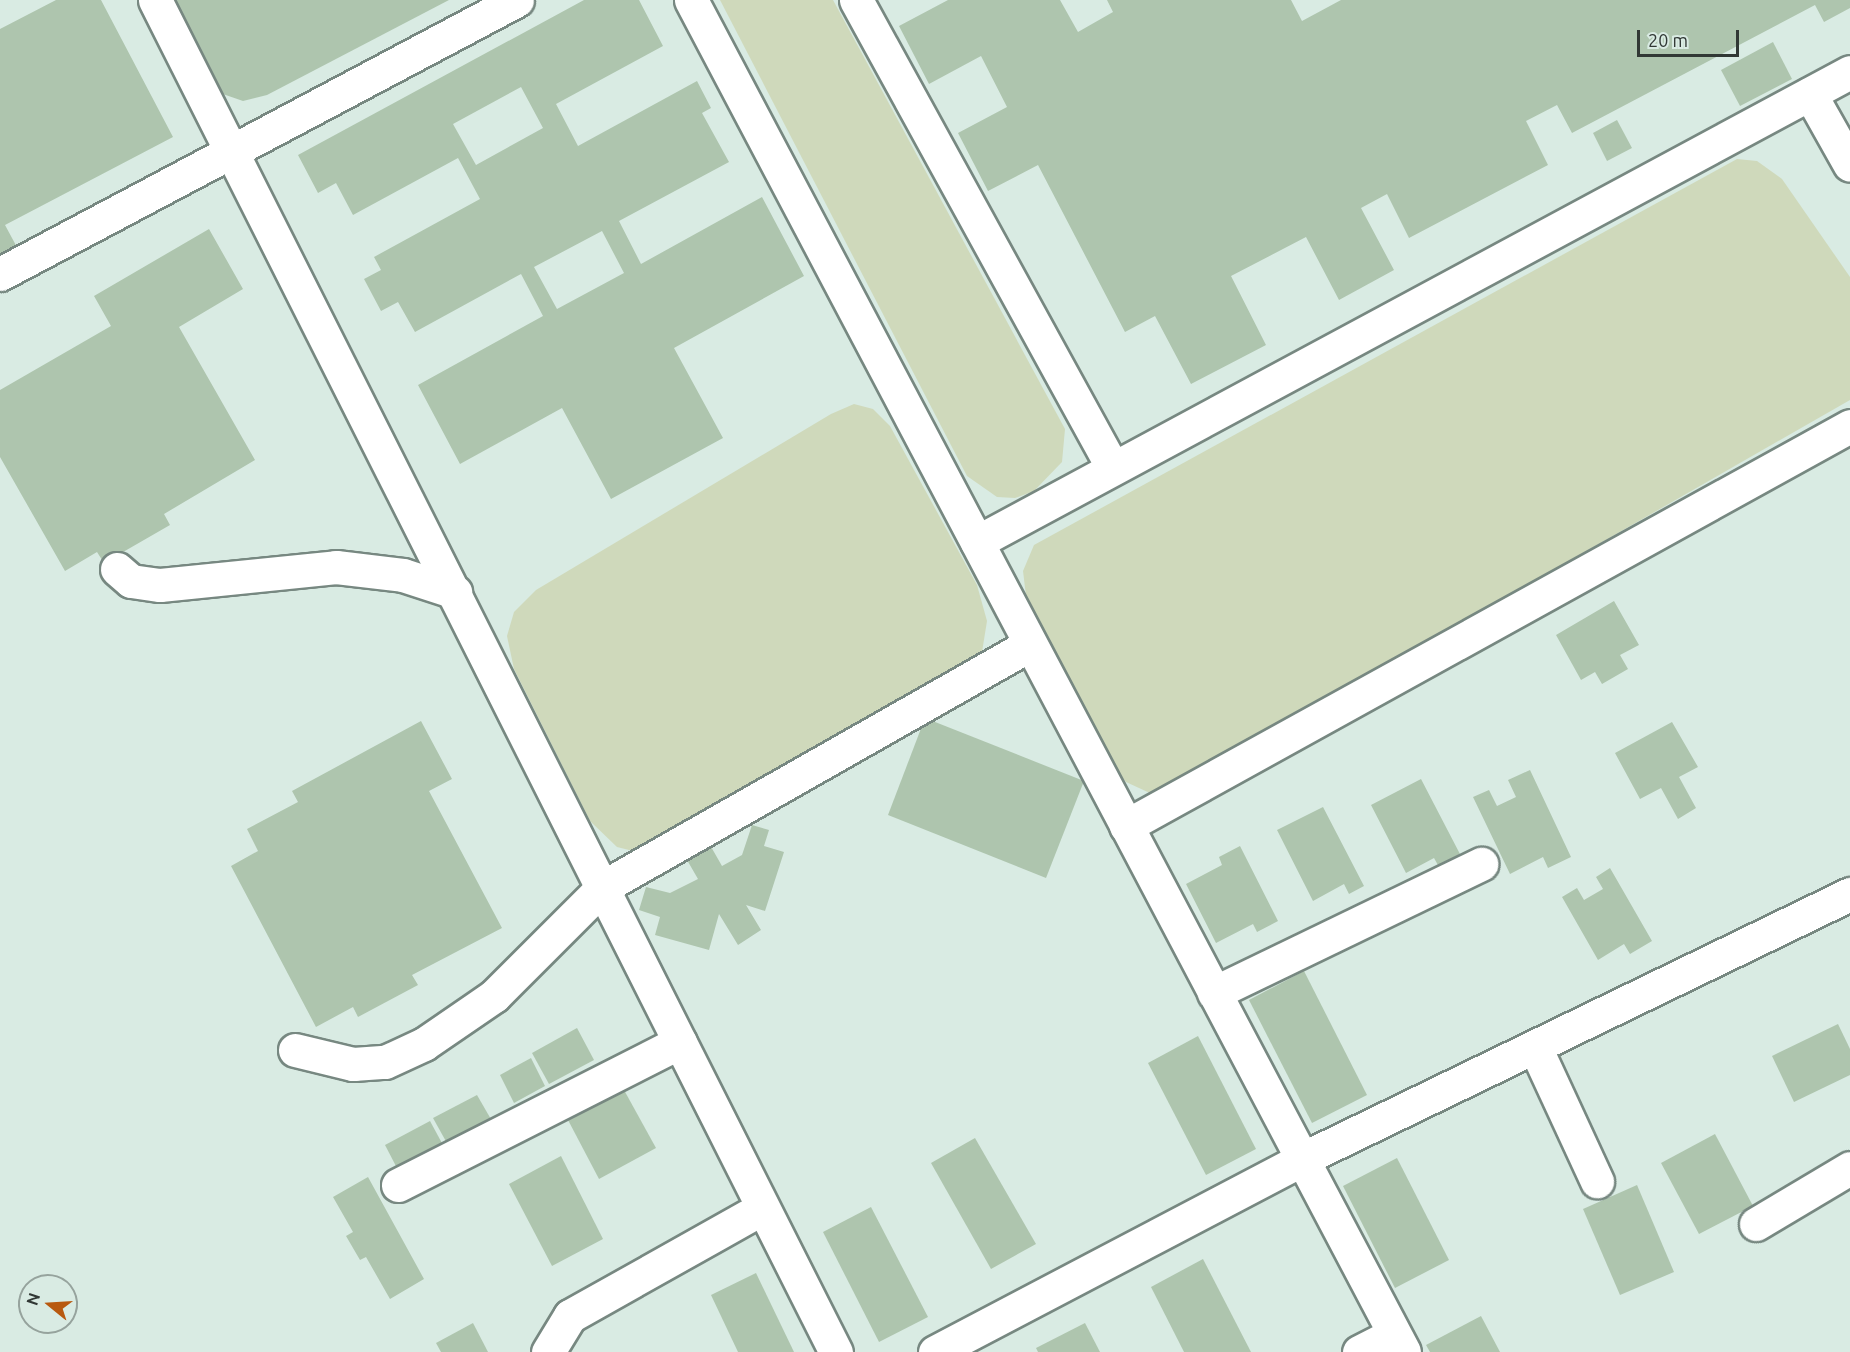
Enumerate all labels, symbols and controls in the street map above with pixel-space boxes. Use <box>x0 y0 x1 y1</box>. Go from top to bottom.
scale bar <box>1640 18 1742 56</box>
text: 20 m <box>1648 30 1688 50</box>
north arrow <box>18 1274 78 1334</box>
text: N <box>22 1291 43 1308</box>

